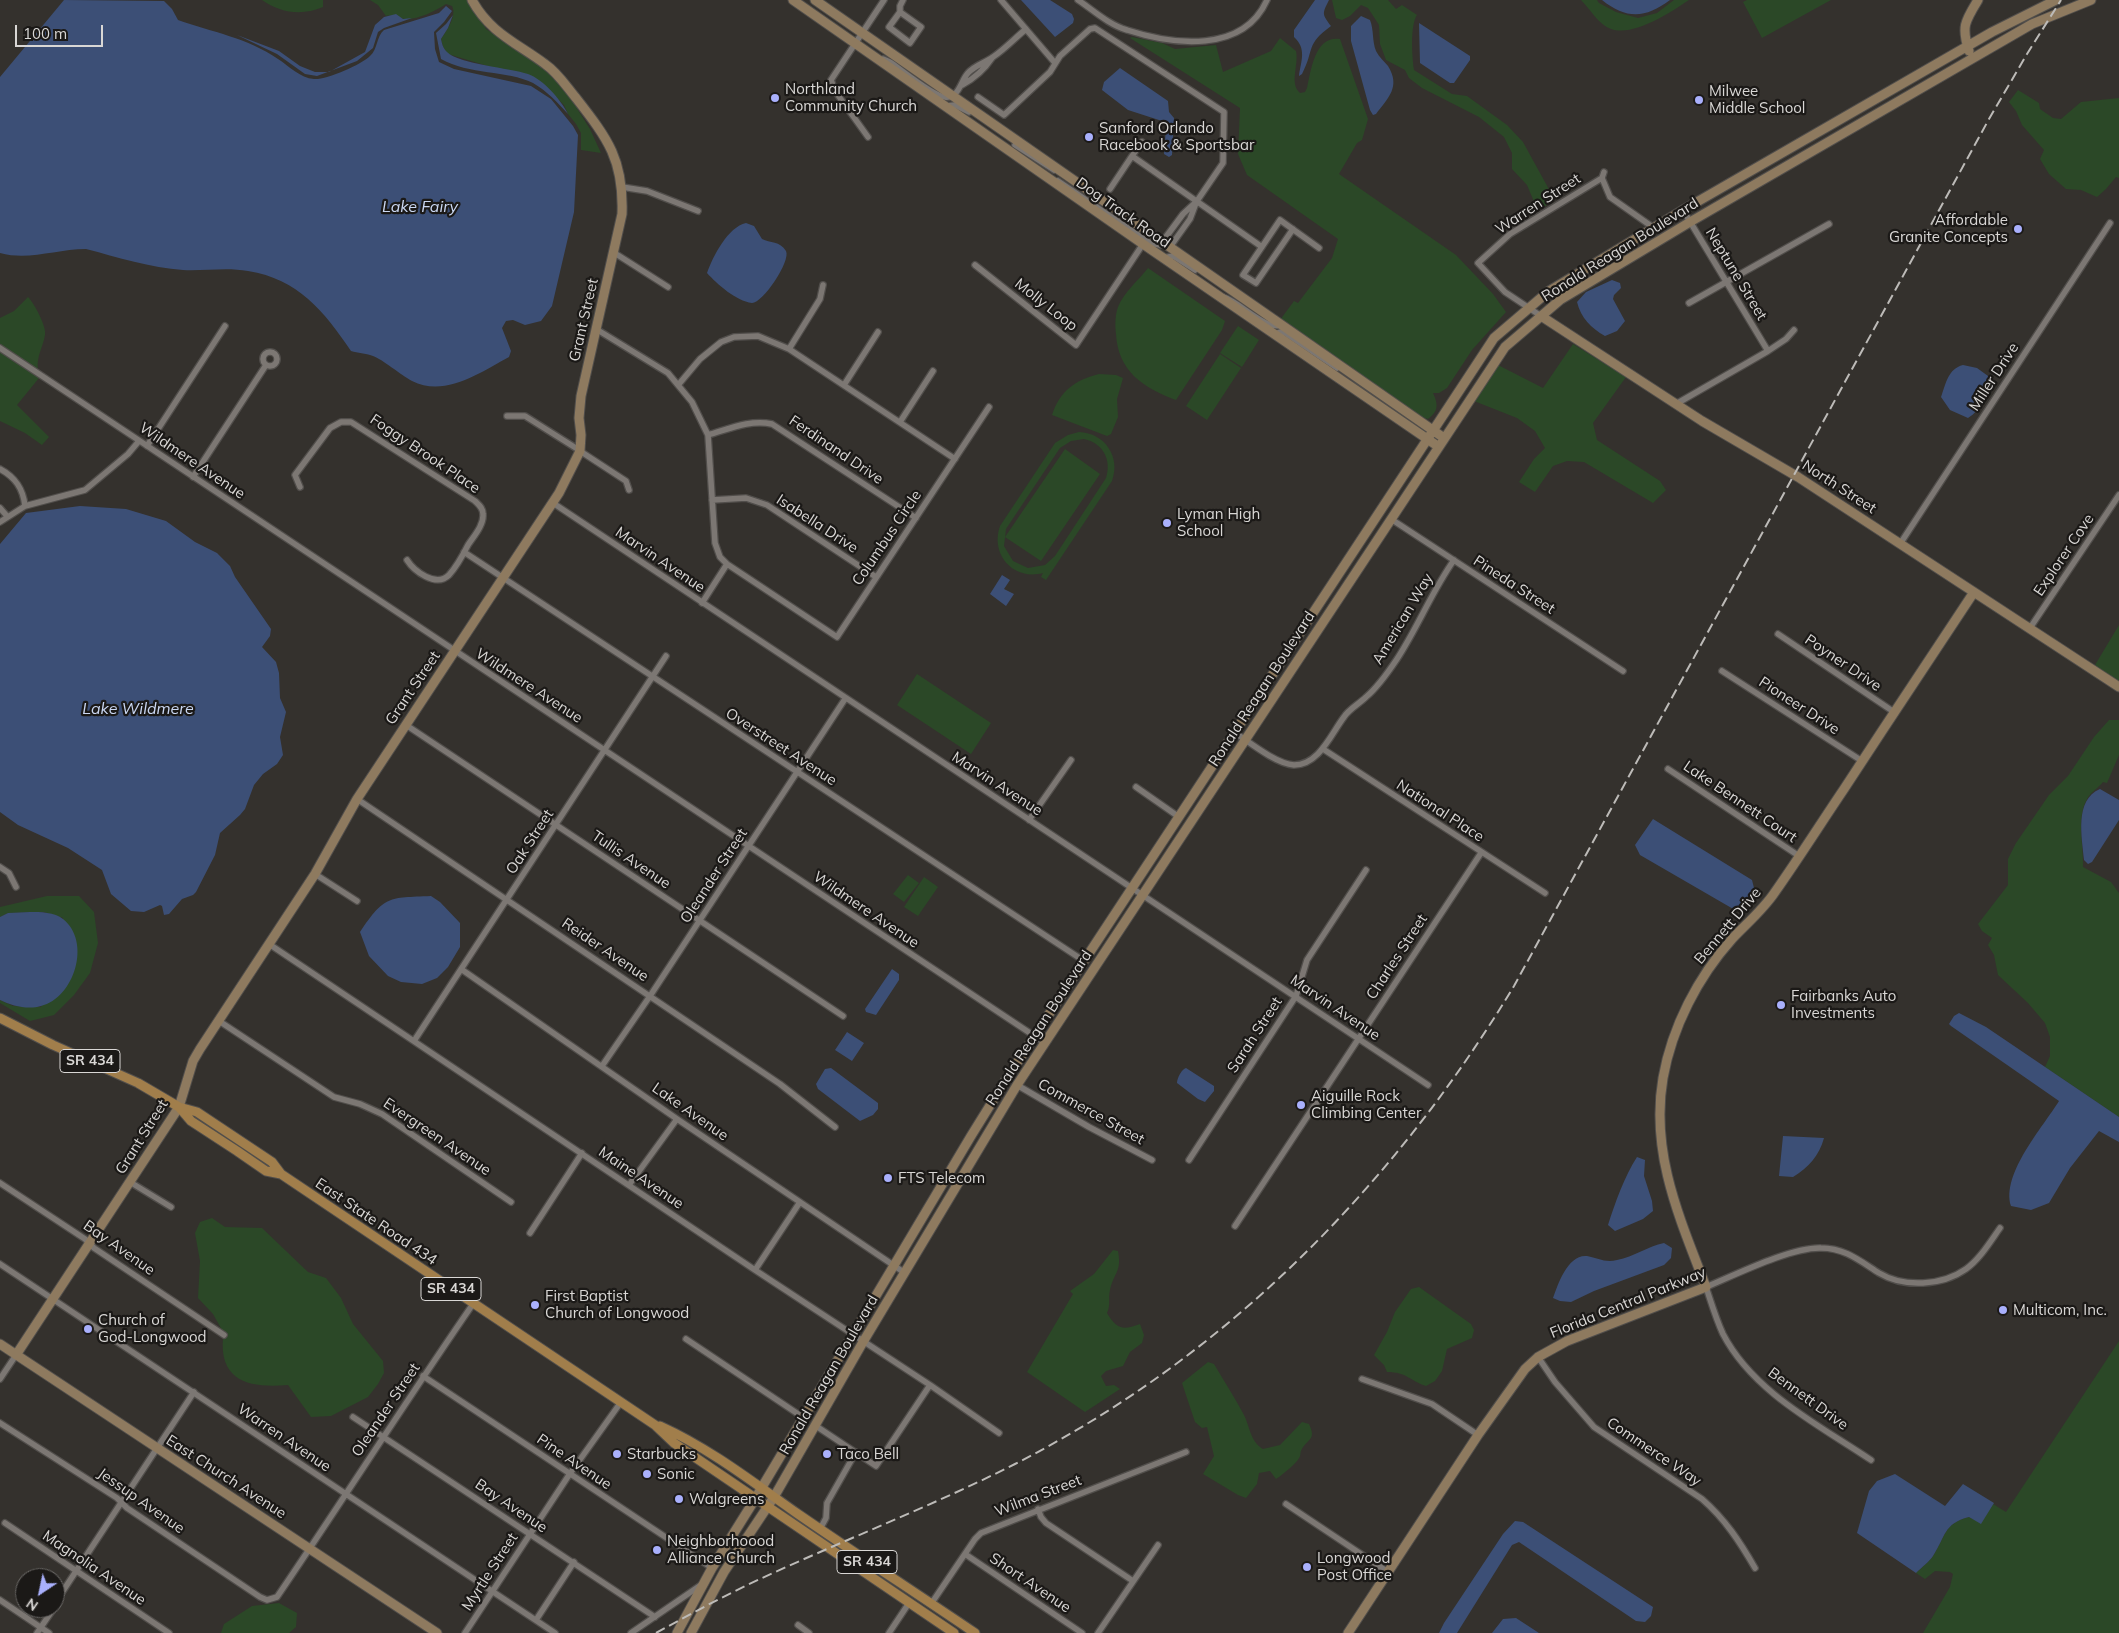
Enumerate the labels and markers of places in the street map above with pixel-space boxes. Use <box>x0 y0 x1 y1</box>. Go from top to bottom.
place label: Northland Community Church <box>785 80 917 115</box>
place label: Milwee Middle School <box>1709 82 1805 117</box>
marker: Northland Community Church <box>769 92 781 104</box>
marker: Milwee Middle School <box>1693 94 1705 106</box>
place label: Sanford Orlando Racebook & Sportsbar <box>1099 119 1254 154</box>
marker: Sanford Orlando Racebook & Sportsbar <box>1083 131 1095 143</box>
place label: Affordable Granite Concepts <box>1889 211 2008 246</box>
marker: Affordable Granite Concepts <box>2012 223 2024 235</box>
place label: Lyman High School <box>1177 505 1260 540</box>
marker: Lyman High School <box>1161 517 1173 529</box>
place label: Fairbanks Auto Investments <box>1791 987 1896 1022</box>
marker: Fairbanks Auto Investments <box>1775 999 1787 1011</box>
place label: Aiguille Rock Climbing Center <box>1311 1087 1421 1122</box>
marker: Aiguille Rock Climbing Center <box>1295 1099 1307 1111</box>
place label: FTS Telecom <box>898 1169 985 1187</box>
marker: FTS Telecom <box>882 1172 894 1184</box>
place label: First Baptist Church of Longwood <box>545 1287 689 1322</box>
marker: First Baptist Church of Longwood <box>529 1299 541 1311</box>
place label: Multicom, Inc. <box>2013 1301 2107 1319</box>
marker: Multicom, Inc. <box>1997 1304 2009 1316</box>
place label: Church of God-Longwood <box>98 1311 207 1346</box>
marker: Church of God-Longwood <box>82 1323 94 1335</box>
place label: Starbucks <box>627 1445 696 1463</box>
place label: Taco Bell <box>837 1445 899 1463</box>
marker: Starbucks <box>611 1448 623 1460</box>
marker: Taco Bell <box>821 1448 833 1460</box>
place label: Sonic <box>657 1465 695 1483</box>
marker: Sonic <box>641 1468 653 1480</box>
place label: Walgreens <box>689 1490 764 1508</box>
marker: Walgreens <box>673 1493 685 1505</box>
place label: Neighborhoood Alliance Church <box>667 1532 775 1567</box>
marker: Neighborhoood Alliance Church <box>651 1544 663 1556</box>
place label: Longwood Post Office <box>1317 1549 1392 1584</box>
marker: Longwood Post Office <box>1301 1561 1313 1573</box>

